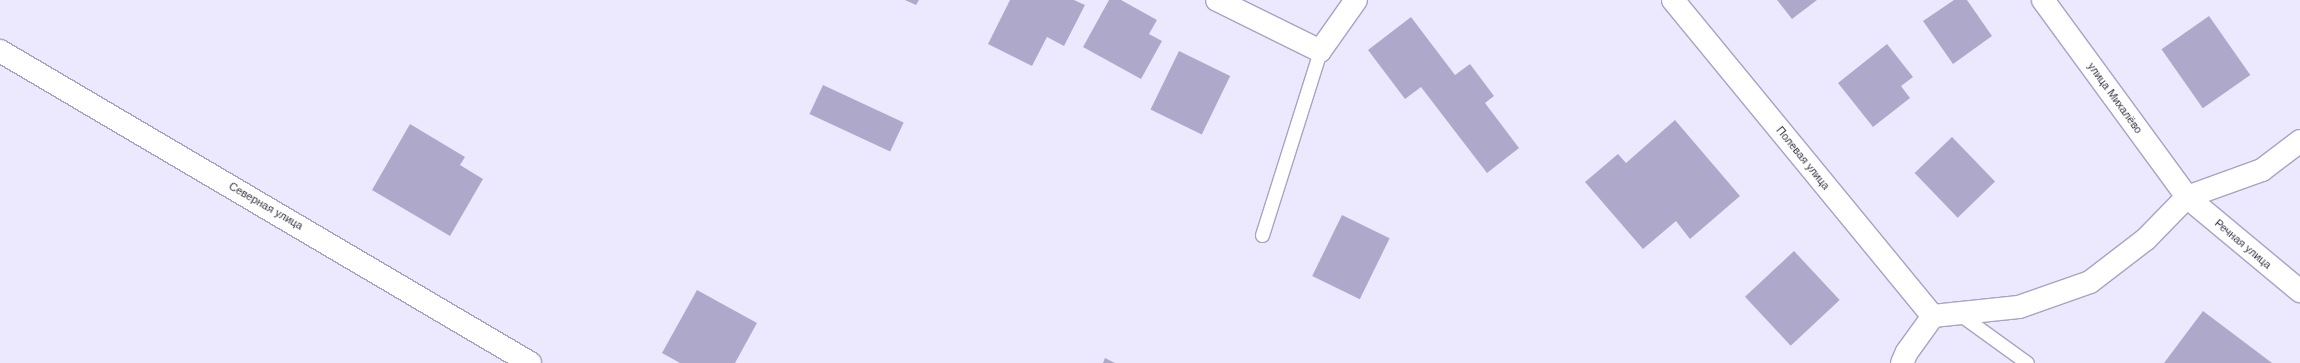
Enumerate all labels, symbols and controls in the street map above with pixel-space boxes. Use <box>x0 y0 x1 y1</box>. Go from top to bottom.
street label: улица Михалёво <box>2085 60 2145 136</box>
street label: Полевая улица <box>1774 124 1832 192</box>
street label: Северная улица <box>227 179 305 233</box>
street label: Речная улица <box>2212 217 2274 271</box>

